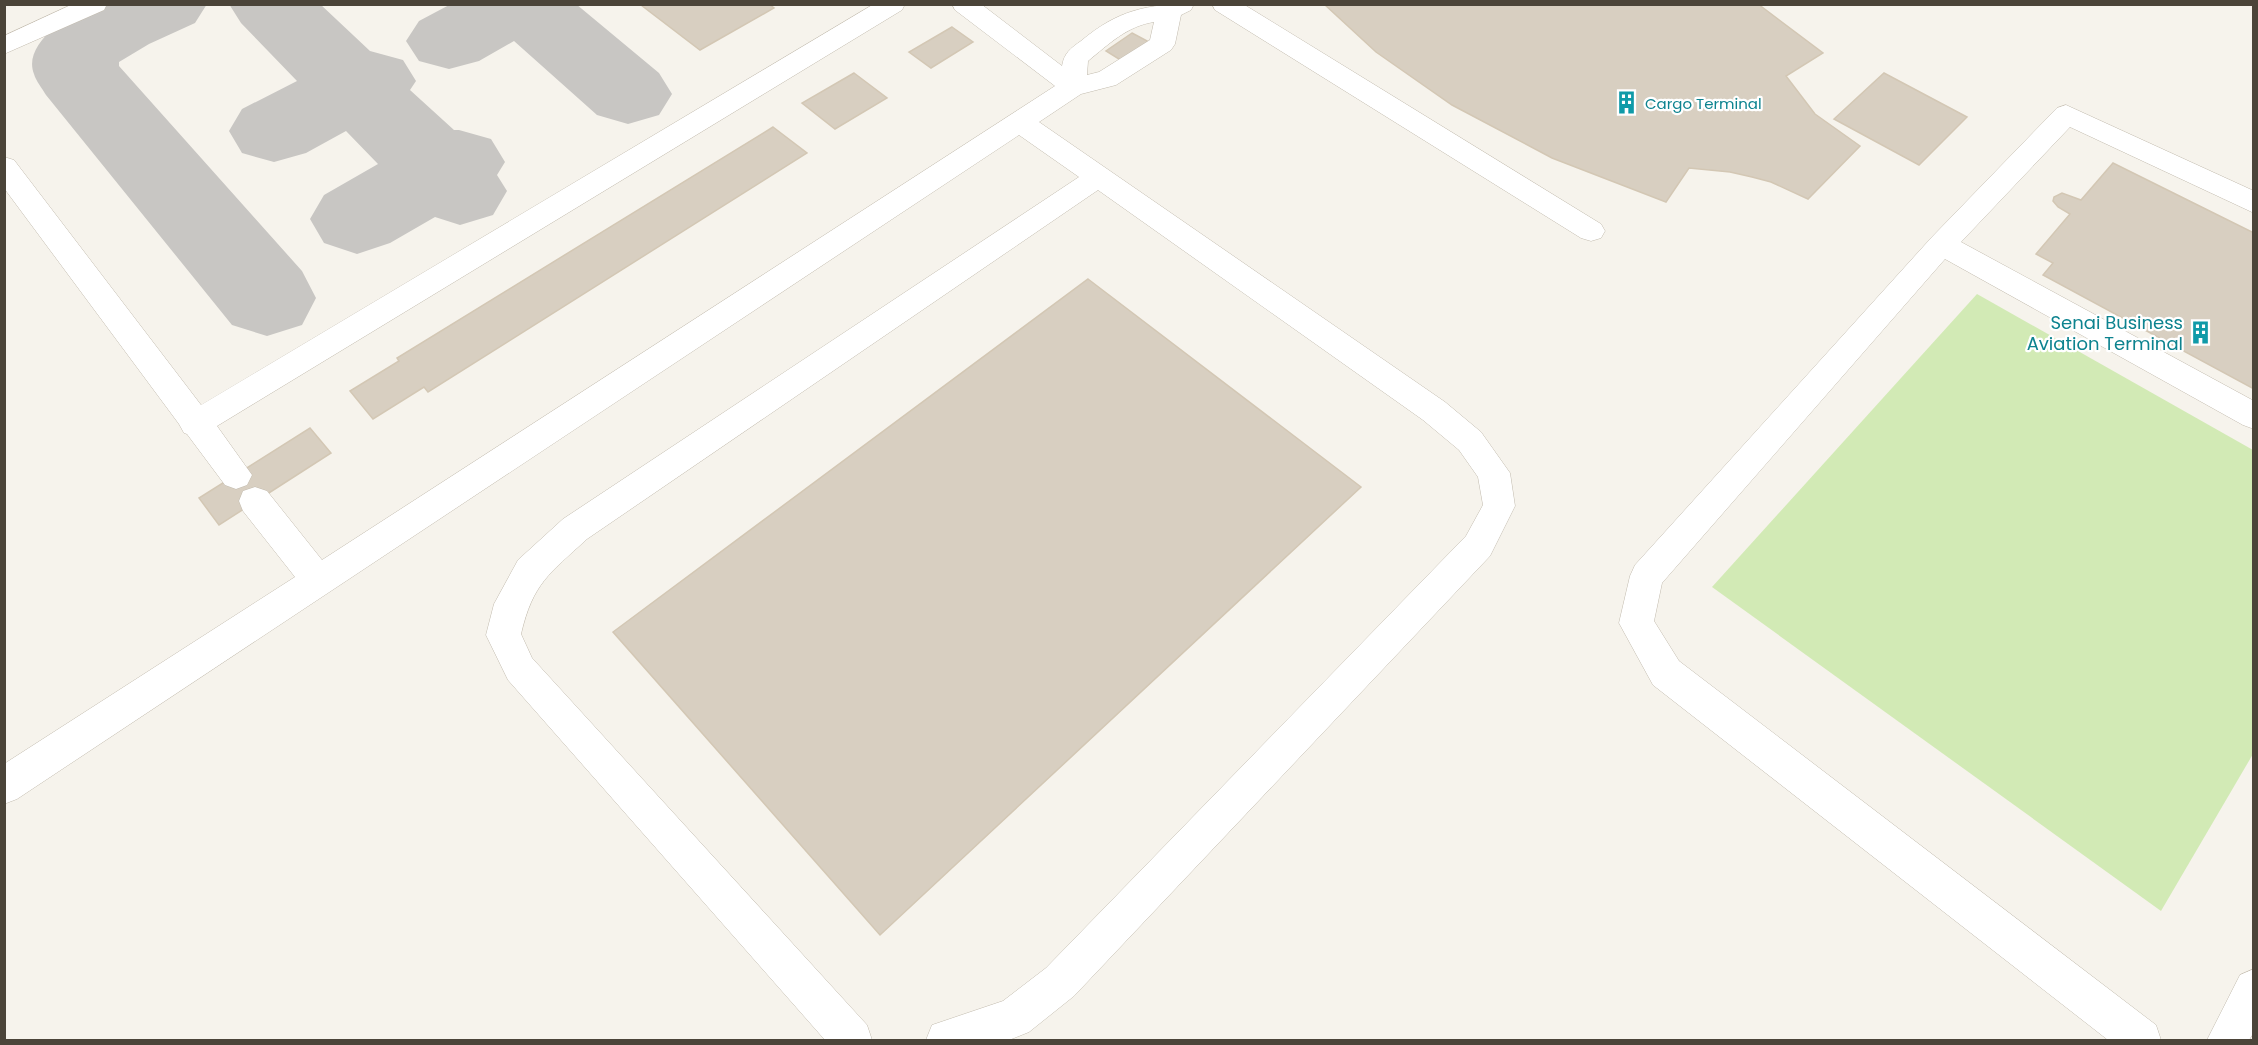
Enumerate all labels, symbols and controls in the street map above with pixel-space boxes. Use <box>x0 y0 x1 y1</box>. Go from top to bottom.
building icon: Cargo Terminal <box>1614 90 1640 116</box>
place label: Cargo Terminal <box>1645 93 1762 114</box>
place label: Senai Business Aviation Terminal <box>2027 310 2183 356</box>
building icon: Senai Business Aviation Terminal <box>2188 319 2214 345</box>

